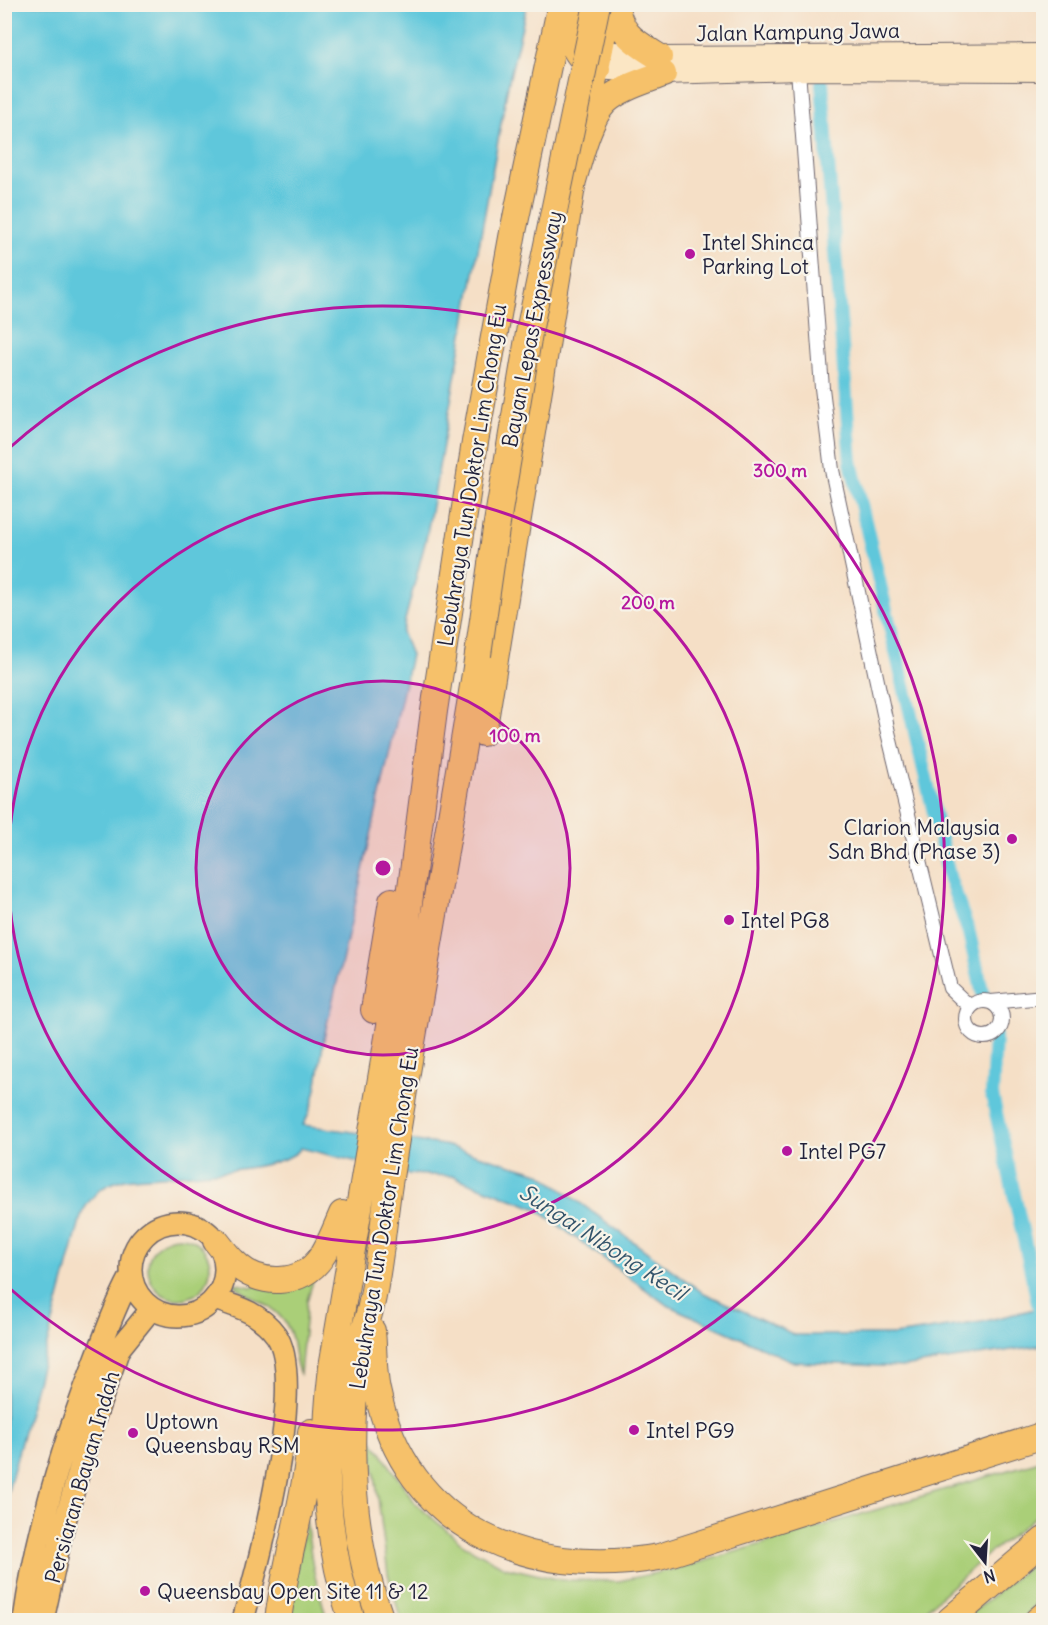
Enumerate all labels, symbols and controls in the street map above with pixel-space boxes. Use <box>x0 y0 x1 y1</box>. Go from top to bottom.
street label: Jalan Kampung Jawa <box>696 17 900 47</box>
street label: Bayan Lepas Expressway <box>496 208 568 450</box>
place label: Intel Shinca Parking Lot <box>702 229 814 280</box>
marker: Intel Shinca Parking Lot <box>683 247 697 261</box>
street label: Lebuhraya Tun Doktor Lim Chong Eu <box>432 302 512 648</box>
text: 300 m <box>753 459 807 482</box>
text: 200 m <box>621 591 675 614</box>
text: 100 m <box>490 724 541 747</box>
place label: Clarion Malaysia Sdn Bhd (Phase 3) <box>828 814 1000 865</box>
marker: Clarion Malaysia Sdn Bhd (Phase 3) <box>1005 832 1019 846</box>
centre of rings <box>373 858 393 878</box>
place label: Intel PG8 <box>741 907 830 934</box>
marker: Intel PG8 <box>722 913 736 927</box>
street label: Lebuhraya Tun Doktor Lim Chong Eu <box>344 1045 424 1391</box>
place label: Intel PG7 <box>799 1138 886 1165</box>
marker: Intel PG7 <box>780 1144 794 1158</box>
water label: Sungai Nibong Kecil <box>514 1178 694 1308</box>
street label: Persiaran Bayan Indah <box>39 1368 125 1586</box>
place label: Uptown Queensbay RSM <box>145 1408 300 1459</box>
place label: Intel PG9 <box>646 1417 735 1444</box>
marker: Intel PG9 <box>627 1423 641 1437</box>
marker: Uptown Queensbay RSM <box>126 1426 140 1440</box>
north arrow <box>955 1532 1015 1592</box>
text: N <box>981 1565 998 1588</box>
place label: Queensbay Open Site 11 & 12 <box>157 1578 429 1605</box>
marker: Queensbay Open Site 11 & 12 <box>138 1584 152 1598</box>

